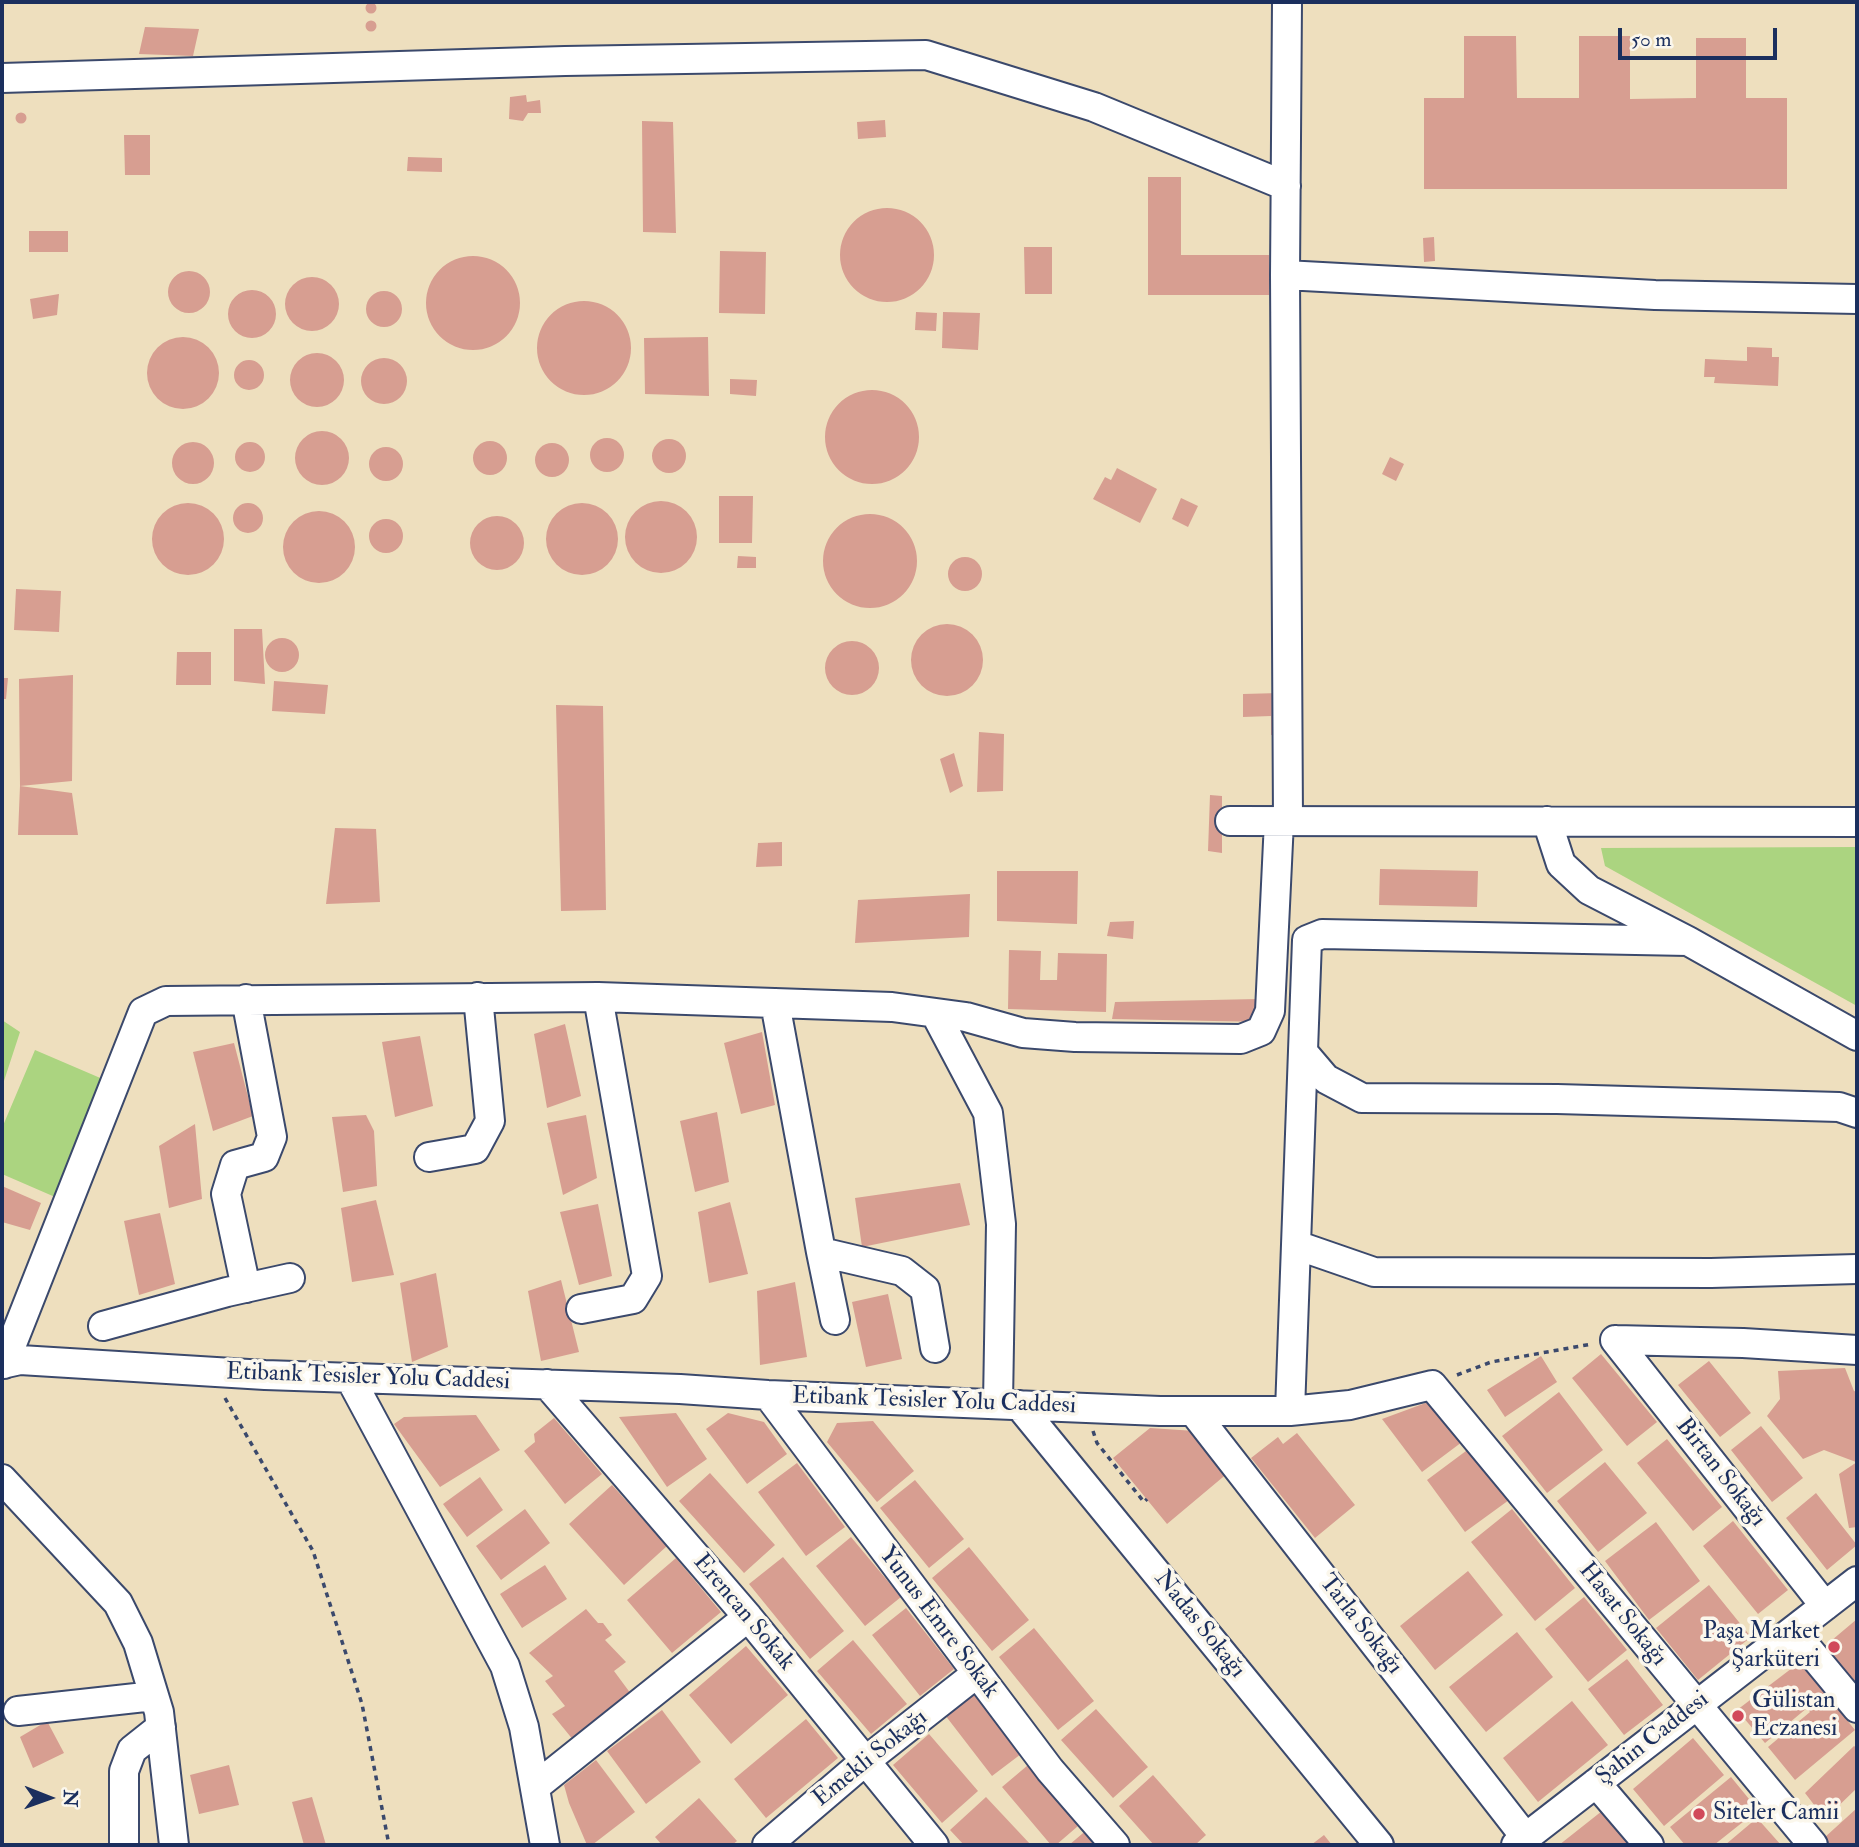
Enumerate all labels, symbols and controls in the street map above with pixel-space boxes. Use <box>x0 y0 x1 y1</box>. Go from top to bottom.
scale bar <box>1621 14 1780 58</box>
text: 50 m <box>1631 26 1672 53</box>
street label: Etibank Tesisler Yolu Caddesi <box>225 1359 511 1397</box>
street label: Etibank Tesisler Yolu Caddesi <box>791 1383 1077 1421</box>
street label: Birtan Sokağı <box>1669 1413 1771 1533</box>
street label: Yunus Emre Sokak <box>872 1542 1004 1704</box>
street label: Erencan Sokak <box>686 1549 800 1677</box>
street label: Hasat Sokağı <box>1572 1558 1672 1672</box>
street label: Nadas Sokağı <box>1147 1565 1251 1685</box>
street label: Tarla Sokağı <box>1312 1569 1408 1681</box>
place label: Paşa Market Şarküteri <box>1703 1619 1820 1675</box>
marker: Paşa Market Şarküteri <box>1826 1639 1842 1655</box>
street label: Şahin Caddesi <box>1591 1686 1715 1792</box>
place label: Gülistan Eczanesi <box>1752 1688 1837 1744</box>
street label: Emekli Sokağı <box>808 1704 934 1814</box>
marker: Gülistan Eczanesi <box>1730 1708 1746 1724</box>
north arrow <box>14 1763 84 1833</box>
text: N <box>58 1790 82 1807</box>
place label: Siteler Camii <box>1713 1800 1839 1828</box>
marker: Siteler Camii <box>1691 1806 1707 1822</box>

